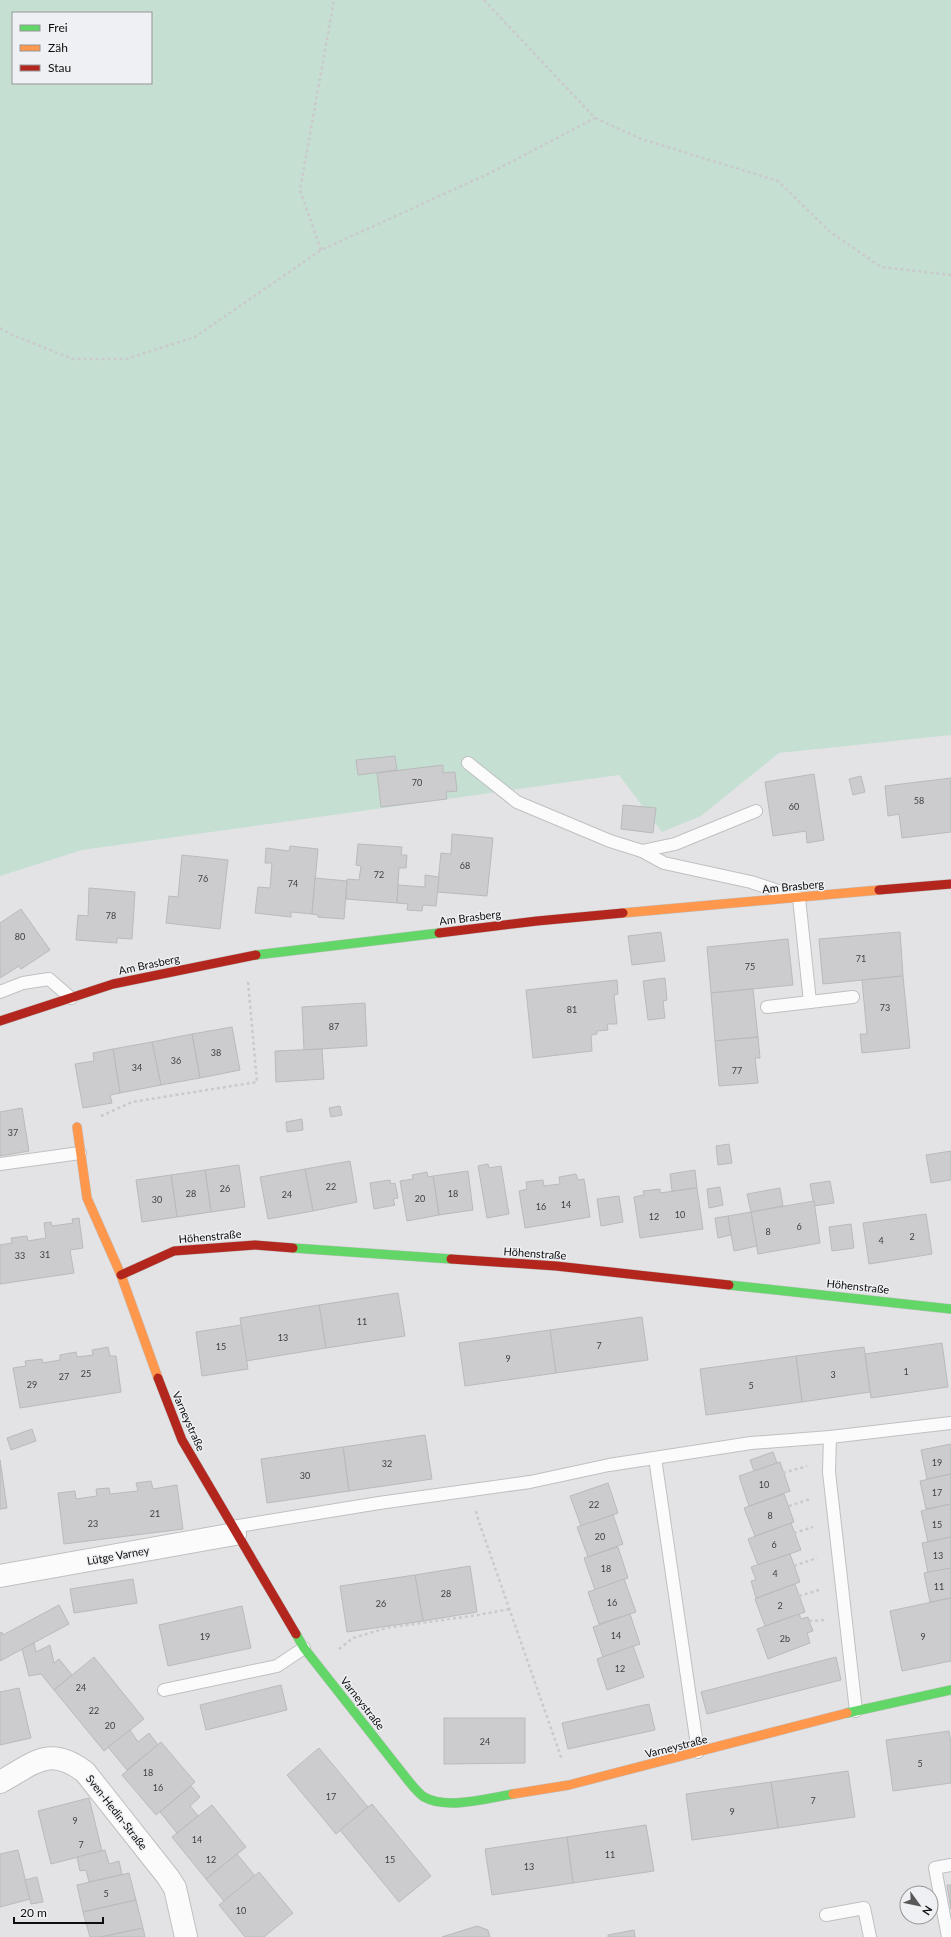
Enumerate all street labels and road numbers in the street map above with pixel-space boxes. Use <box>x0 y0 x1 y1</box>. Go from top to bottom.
street label: Am Brasberg <box>762 877 825 895</box>
street label: Am Brasberg <box>438 907 502 927</box>
street label: Am Brasberg <box>117 951 181 977</box>
street label: Höhenstraße <box>178 1227 242 1245</box>
street label: Höhenstraße <box>503 1244 567 1262</box>
street label: Höhenstraße <box>826 1276 890 1296</box>
street label: Varneystraße <box>170 1389 208 1453</box>
street label: Lütge Varney <box>86 1543 150 1567</box>
street label: Varneystraße <box>338 1674 388 1732</box>
street label: Varneystraße <box>643 1732 709 1760</box>
street label: Sven-Hedin-Straße <box>84 1772 150 1852</box>

